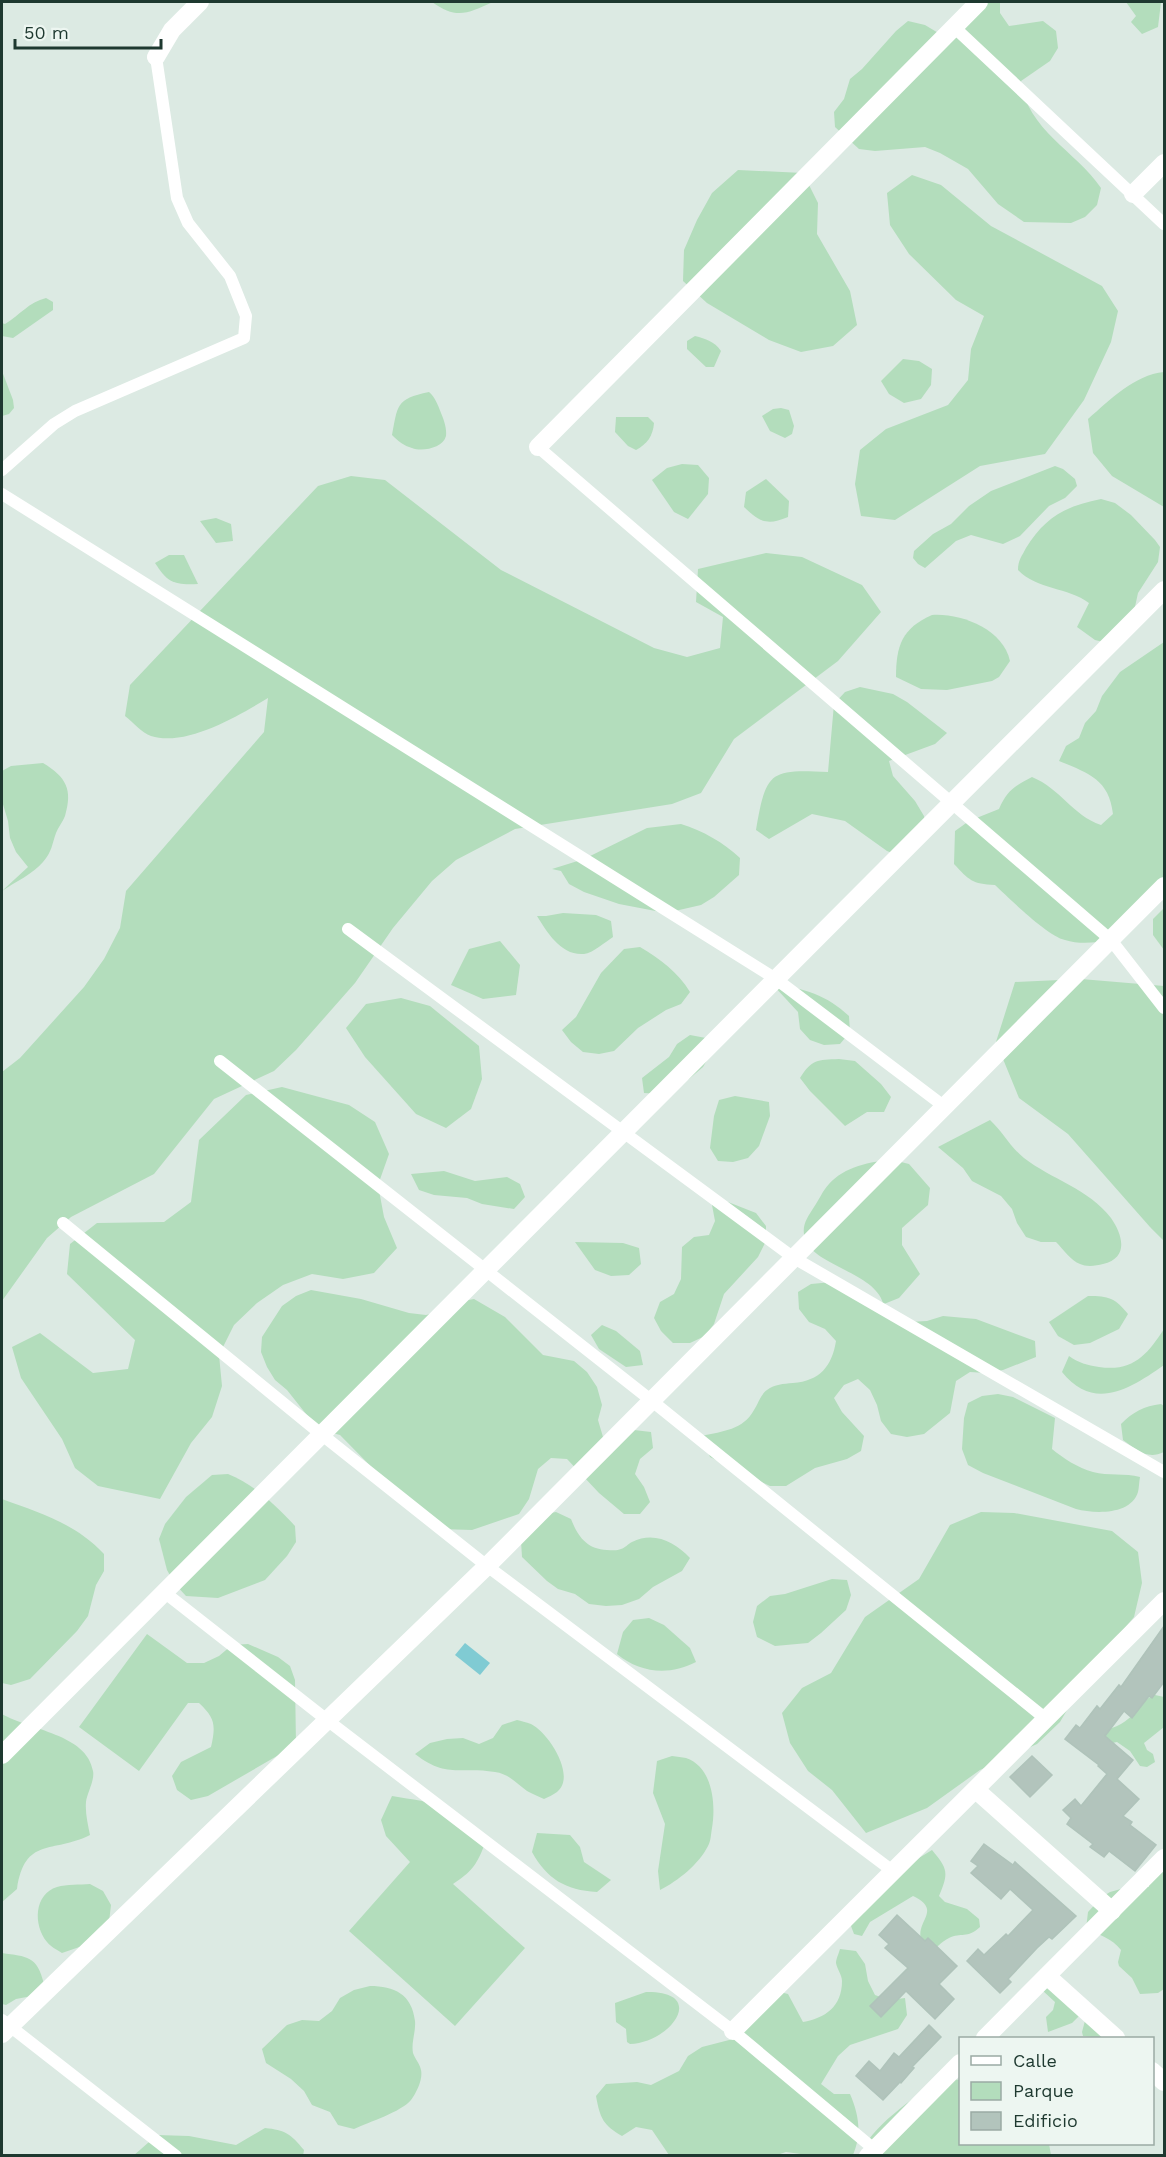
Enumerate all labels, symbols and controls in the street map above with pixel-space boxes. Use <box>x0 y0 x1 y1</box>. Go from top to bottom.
scale bar <box>15 12 160 50</box>
text: 50 m <box>24 22 69 43</box>
legend <box>959 2037 1154 2145</box>
text: Calle <box>1013 2050 1057 2071</box>
text: Parque <box>1013 2080 1074 2101</box>
text: Edificio <box>1013 2110 1078 2131</box>

